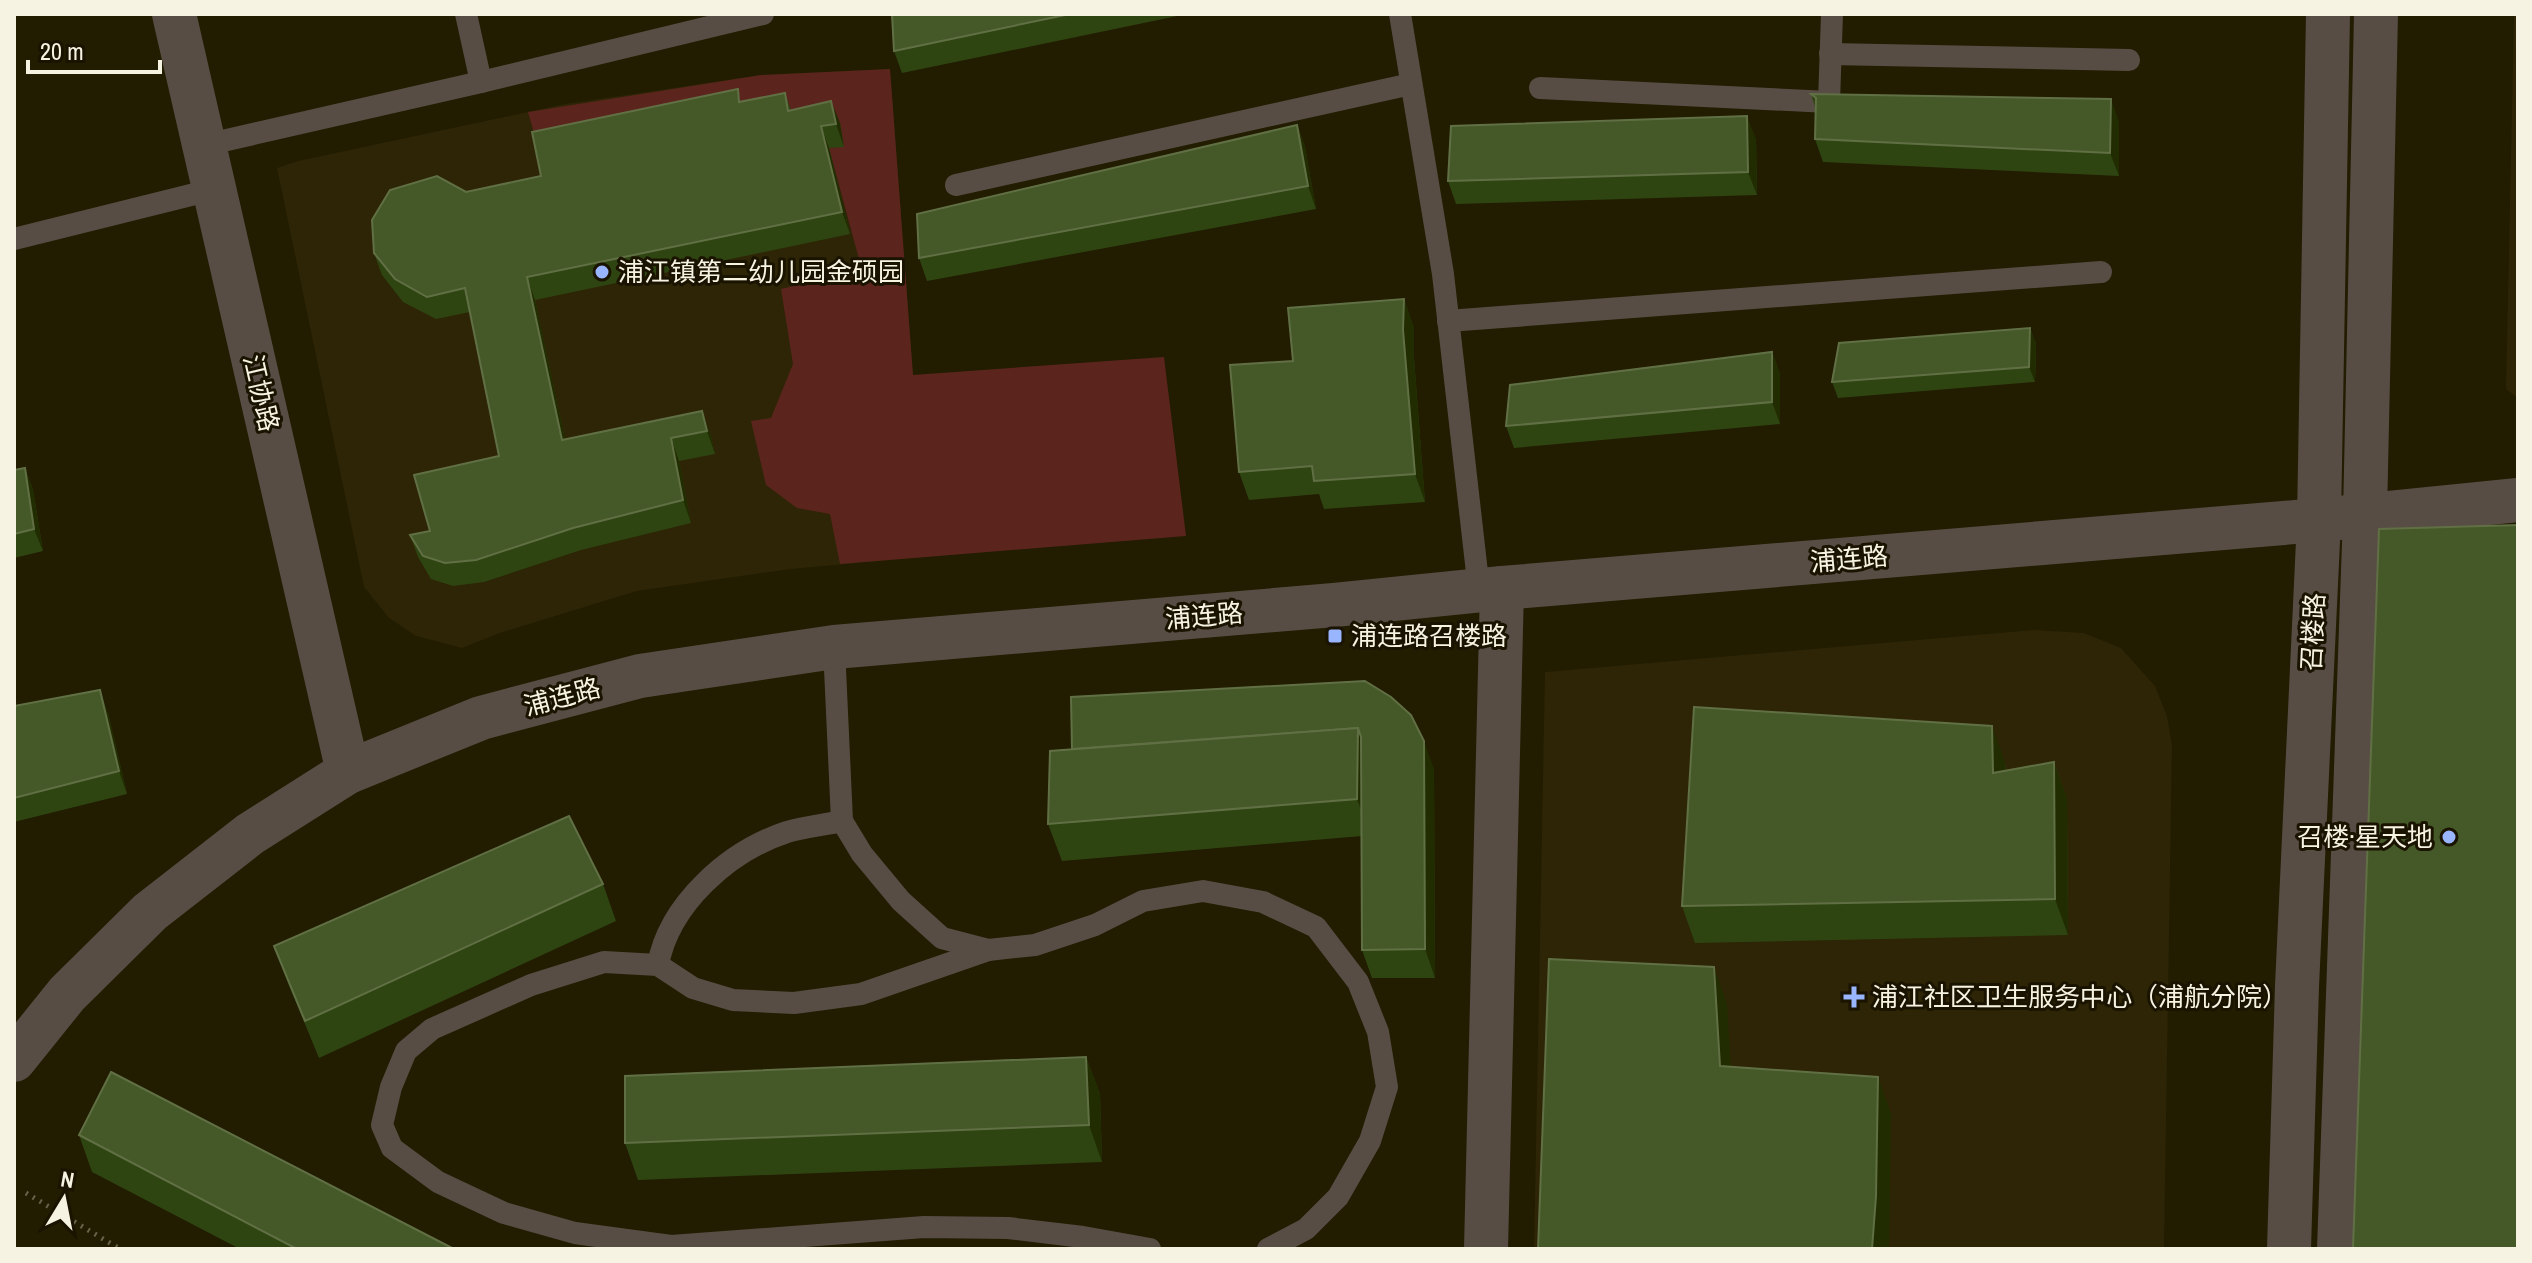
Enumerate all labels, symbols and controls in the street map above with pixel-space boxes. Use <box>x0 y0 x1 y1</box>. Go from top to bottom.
scale bar <box>28 24 160 74</box>
text: 20 m <box>40 35 84 67</box>
place label: 浦江镇第二幼儿园金硕园 <box>618 254 904 289</box>
marker: 浦江镇第二幼儿园金硕园 <box>593 263 611 281</box>
street label: 江协路 <box>236 351 287 435</box>
street label: 浦连路 <box>1809 538 1889 579</box>
street label: 召楼路 <box>2293 592 2332 672</box>
street label: 浦连路 <box>1164 595 1244 636</box>
place label: 浦连路召楼路 <box>1351 618 1507 653</box>
marker: 浦连路召楼路 <box>1326 627 1344 645</box>
street label: 浦连路 <box>520 670 604 724</box>
place label: 召楼·星天地 <box>2297 819 2433 854</box>
marker: 召楼·星天地 <box>2440 828 2458 846</box>
place label: 浦江社区卫生服务中心（浦航分院） <box>1872 979 2288 1014</box>
marker: 浦江社区卫生服务中心（浦航分院） <box>1843 986 1865 1008</box>
north arrow <box>24 1159 104 1239</box>
text: N <box>58 1163 76 1195</box>

